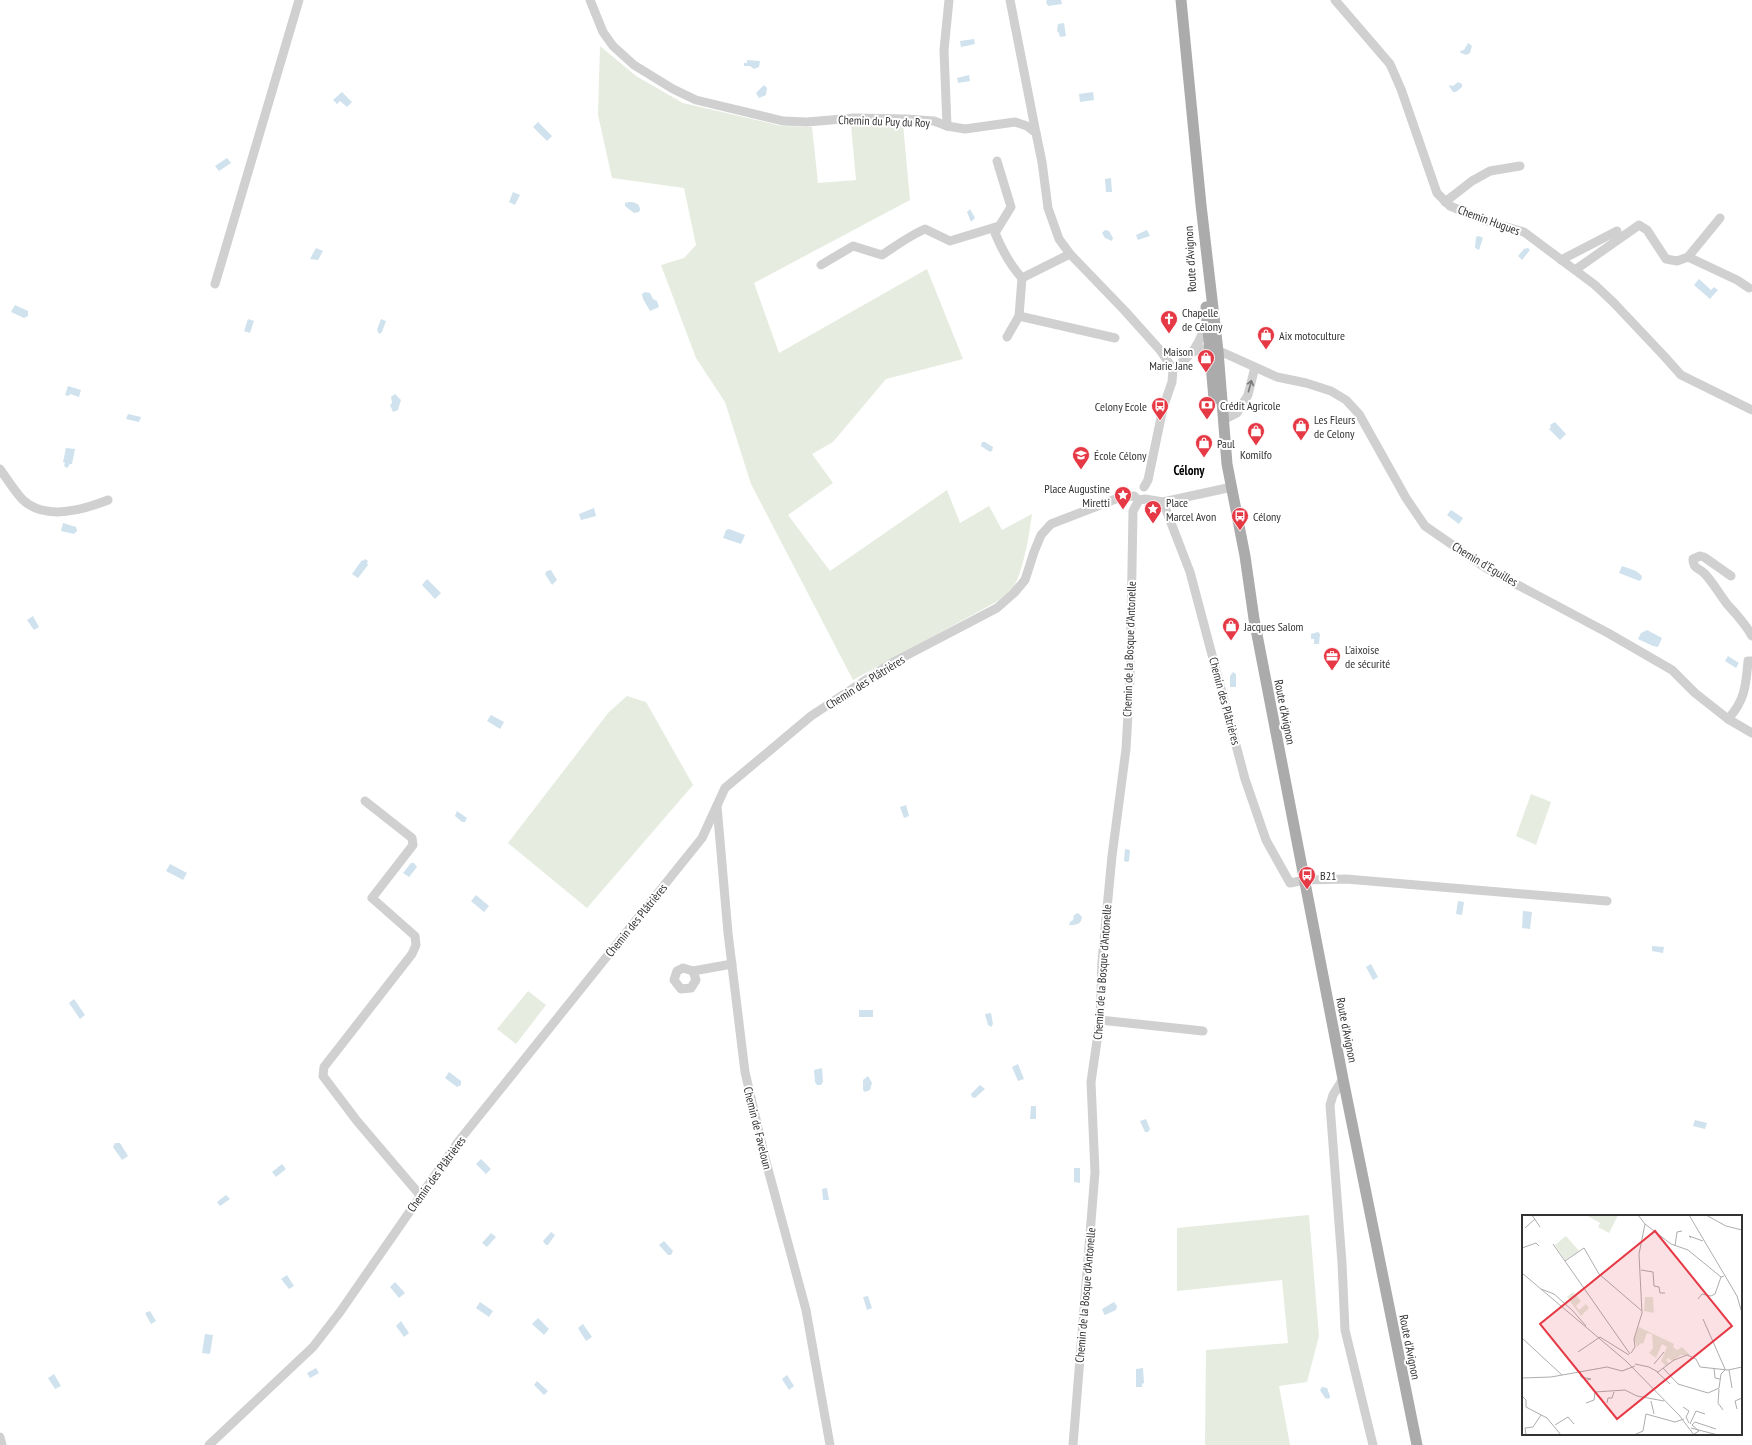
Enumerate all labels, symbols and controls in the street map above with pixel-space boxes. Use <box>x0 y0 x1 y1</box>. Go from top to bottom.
street label: Chemin du Puy du Roy <box>838 112 931 130</box>
street label: Chemin Hugues <box>1456 202 1522 238</box>
street label: Route d'Avignon <box>1181 226 1199 292</box>
place label: Chapelle de Célony <box>1182 305 1223 334</box>
church icon: Chapelle de Célony <box>1159 309 1179 334</box>
shop icon: Aix motoculture <box>1256 325 1276 350</box>
place label: Aix motoculture <box>1279 328 1345 343</box>
place label: Maison Marie Jane <box>1149 344 1193 373</box>
shop icon: Maison Marie Jane <box>1196 348 1216 373</box>
one-way arrow <box>1247 379 1255 392</box>
bank icon: Crédit Agricole <box>1197 395 1217 420</box>
bus stop icon: Celony Ecole <box>1150 396 1170 421</box>
place label: Crédit Agricole <box>1220 398 1281 413</box>
place label: Celony Ecole <box>1095 399 1147 414</box>
place label: Les Fleurs de Celony <box>1314 412 1355 441</box>
shop icon: Les Fleurs de Celony <box>1291 416 1311 441</box>
shop icon: Komilfo <box>1246 421 1266 446</box>
shop icon: Paul <box>1194 433 1214 458</box>
place label: Paul <box>1217 436 1235 451</box>
school or university icon: École Célony <box>1071 445 1091 470</box>
place label: Komilfo <box>1240 447 1272 462</box>
place label: École Célony <box>1094 448 1147 463</box>
district label: Célony <box>1173 462 1205 479</box>
place label: Place Augustine Miretti <box>1044 481 1110 510</box>
place icon: Place Augustine Miretti <box>1113 485 1133 510</box>
place label: Place Marcel Avon <box>1166 495 1216 524</box>
place icon: Place Marcel Avon <box>1143 499 1163 524</box>
bus stop icon: Célony <box>1230 506 1250 531</box>
place label: Célony <box>1253 509 1281 524</box>
street label: Chemin d'Eguilles <box>1449 538 1521 590</box>
street label: Chemin de la Bosque d'Antonelle <box>1119 581 1139 717</box>
shop icon: Jacques Salom <box>1221 616 1241 641</box>
place label: Jacques Salom <box>1243 619 1304 634</box>
place label: L'aixoise de sécurité <box>1345 642 1390 671</box>
office icon: L'aixoise de sécurité <box>1322 646 1342 671</box>
street label: Chemin des Plâtrières <box>823 652 907 712</box>
street label: Chemin des Plâtrières <box>1206 656 1244 746</box>
street label: Route d'Avignon <box>1271 678 1299 746</box>
bus stop icon: B21 <box>1297 865 1317 890</box>
place label: B21 <box>1320 868 1336 883</box>
street label: Chemin des Plâtrières <box>602 880 670 960</box>
street label: Chemin de la Bosque d'Antonelle <box>1090 904 1114 1040</box>
street label: Route d'Avignon <box>1333 996 1361 1064</box>
street label: Chemin de Faveloun <box>741 1085 775 1171</box>
street label: Chemin des Plâtrières <box>403 1133 469 1215</box>
inset map <box>1522 1215 1742 1435</box>
street label: Chemin de la Bosque d'Antonelle <box>1072 1227 1098 1363</box>
street label: Route d'Avignon <box>1396 1313 1424 1381</box>

